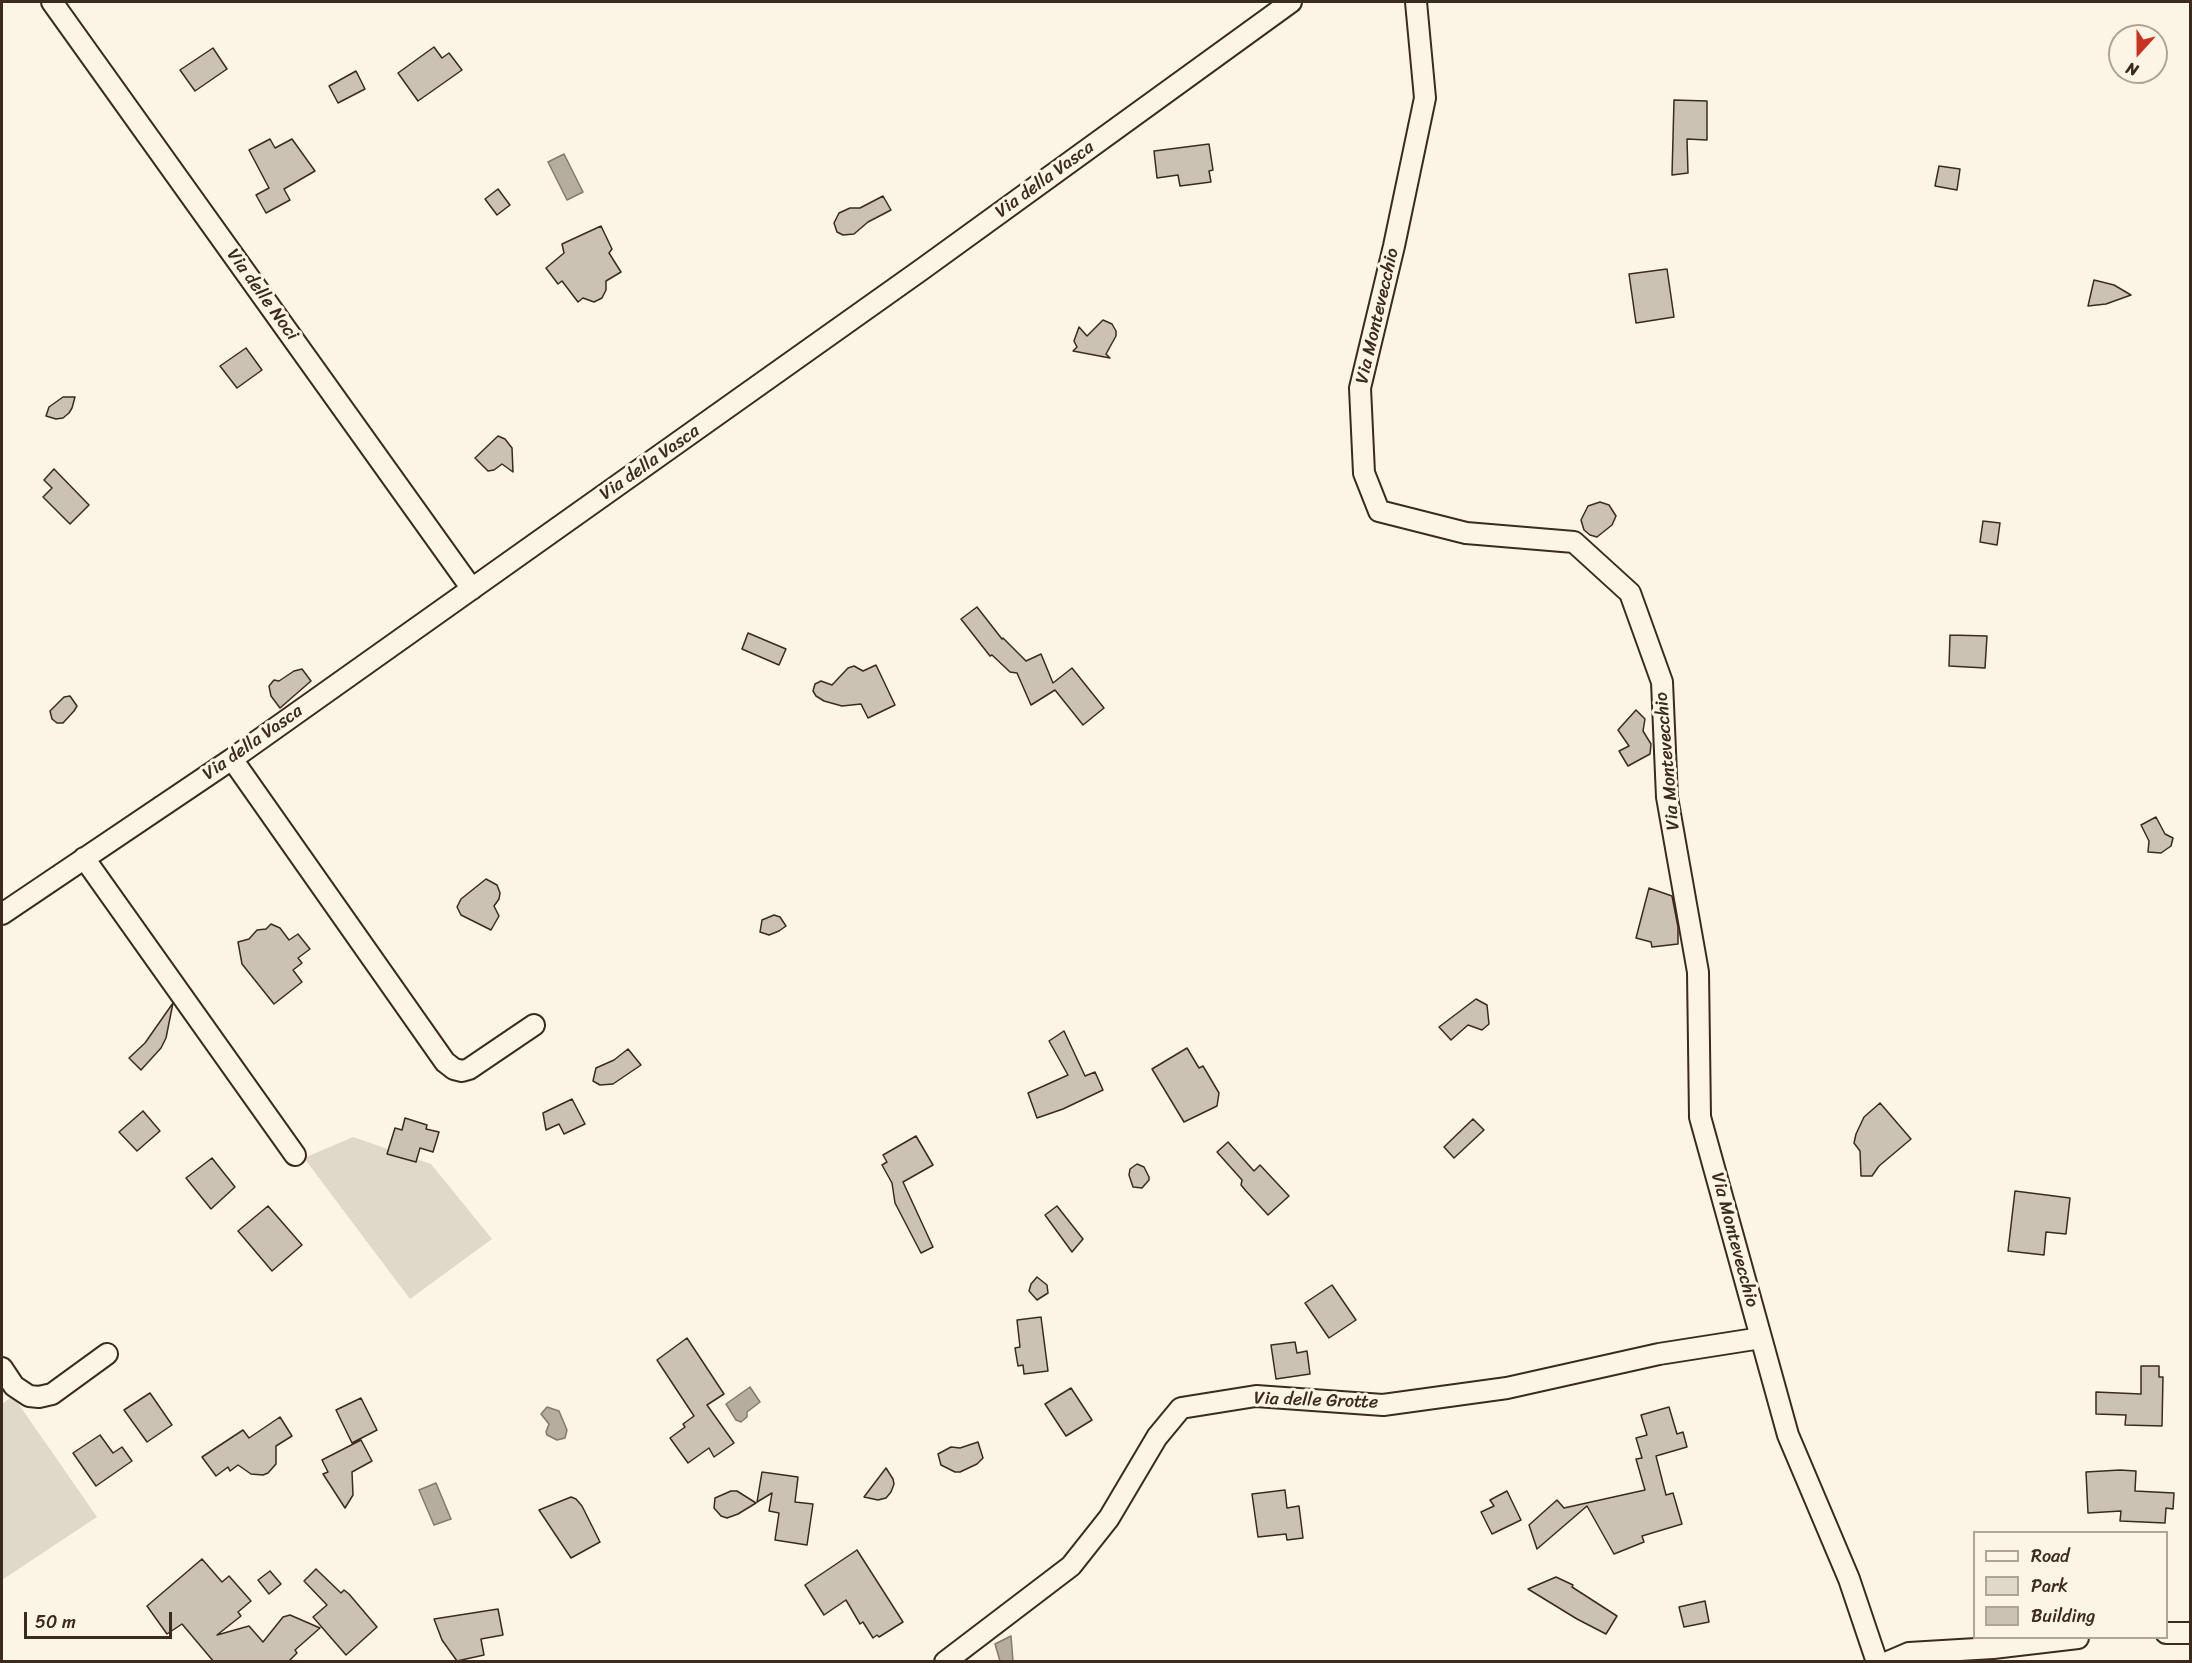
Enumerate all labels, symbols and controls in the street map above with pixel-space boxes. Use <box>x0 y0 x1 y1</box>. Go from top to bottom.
north arrow <box>2108 24 2168 84</box>
text: N <box>2122 54 2142 85</box>
street label: Via della Vasca <box>991 137 1099 223</box>
street label: Via delle Noci <box>222 245 302 345</box>
street label: Via Montevecchio <box>1352 246 1404 386</box>
street label: Via della Vasca <box>596 421 704 505</box>
street label: Via Montevecchio <box>1651 691 1685 831</box>
street label: Via della Vasca <box>199 701 307 785</box>
street label: Via Montevecchio <box>1706 1170 1762 1310</box>
street label: Via delle Grotte <box>1254 1388 1378 1414</box>
legend <box>1973 1531 2168 1639</box>
text: Road <box>2031 1540 2070 1572</box>
text: Park <box>2031 1570 2068 1602</box>
scale bar <box>27 1600 176 1638</box>
text: Building <box>2031 1600 2095 1632</box>
text: 50 m <box>35 1606 76 1638</box>

